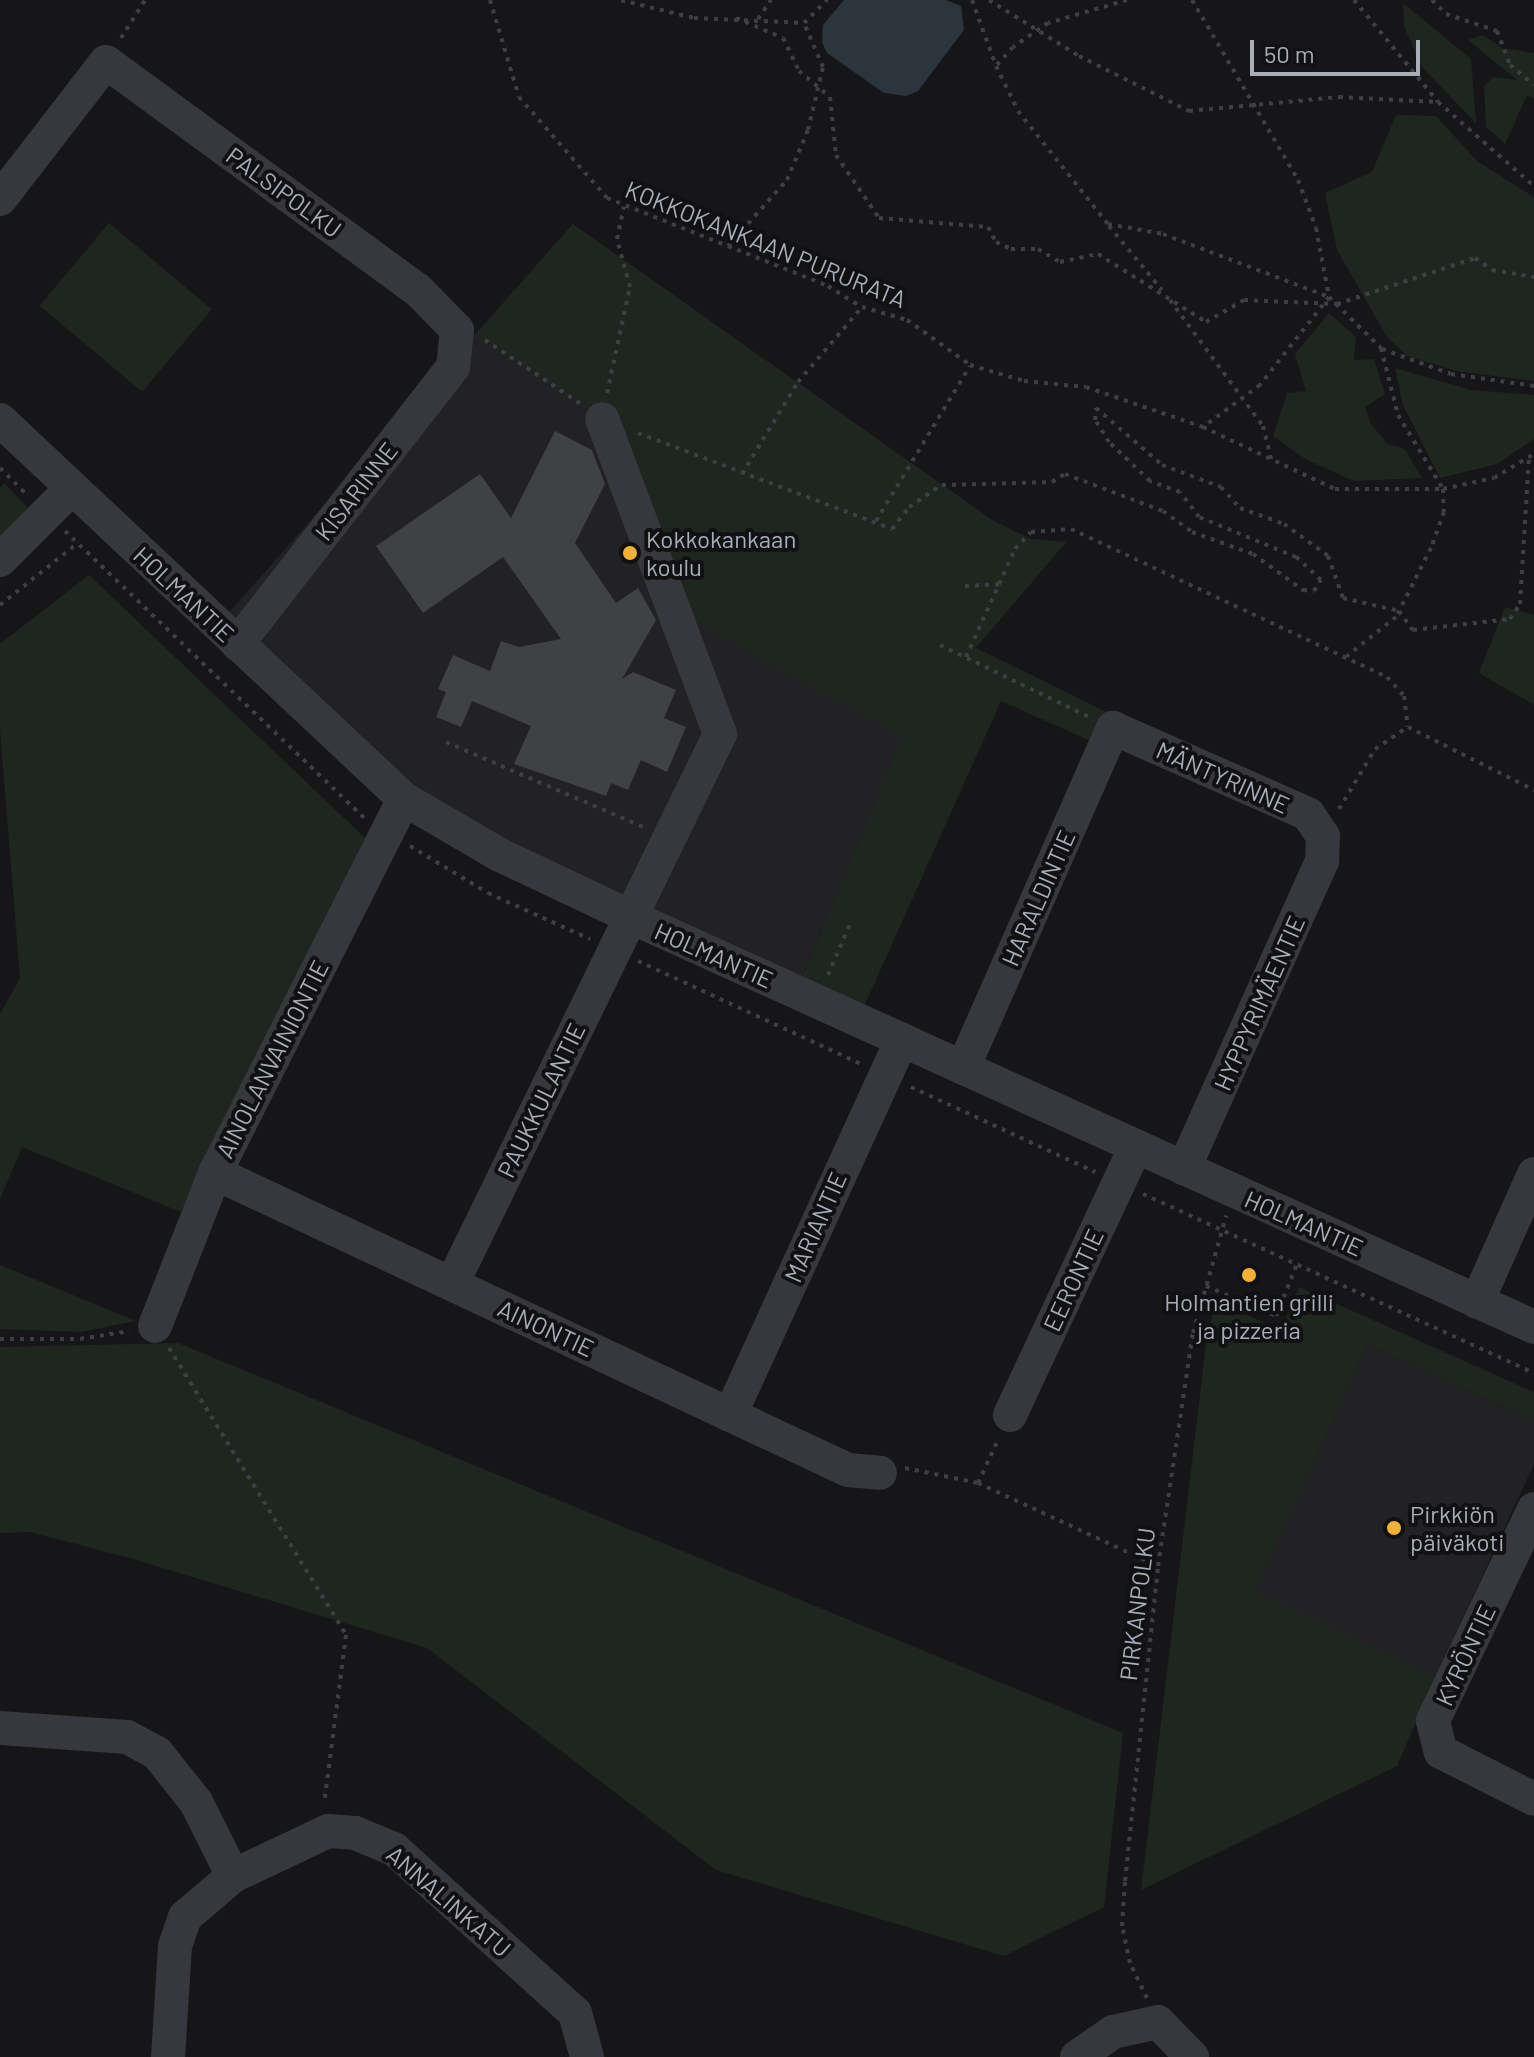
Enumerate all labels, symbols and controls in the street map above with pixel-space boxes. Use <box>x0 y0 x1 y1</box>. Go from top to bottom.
scale bar <box>1254 24 1424 74</box>
text: 50 m <box>1264 39 1315 68</box>
street label: PALSIPOLKU <box>221 141 347 243</box>
street label: KOKKOKANKAAN PURURATA <box>621 174 911 314</box>
street label: KISARINNE <box>309 436 403 546</box>
place label: Kokkokankaan koulu <box>646 525 796 581</box>
street label: HOLMANTIE <box>128 540 240 648</box>
marker: Kokkokankaan koulu <box>621 544 639 562</box>
street label: MÄNTYRINNE <box>1152 735 1294 819</box>
street label: HARALDINTIE <box>995 826 1081 970</box>
street label: HYPPYRIMÄENTIE <box>1208 911 1310 1095</box>
street label: HOLMANTIE <box>650 916 778 994</box>
street label: AINOLANVAINIONTIE <box>210 955 334 1163</box>
street label: PAUKKULANTIE <box>491 1018 591 1182</box>
street label: MARIANTIE <box>778 1167 852 1287</box>
street label: HOLMANTIE <box>1240 1184 1368 1262</box>
street label: EERONTIE <box>1037 1224 1109 1336</box>
marker: Holmantien grilli ja pizzeria <box>1240 1266 1258 1284</box>
place label: Holmantien grilli ja pizzeria <box>1164 1288 1334 1344</box>
street label: AINONTIE <box>493 1293 599 1363</box>
place label: Pirkkiön päiväkoti <box>1410 1500 1504 1556</box>
marker: Pirkkiön päiväkoti <box>1385 1519 1403 1537</box>
street label: PIRKANPOLKU <box>1113 1526 1161 1682</box>
street label: KYRÖNTIE <box>1429 1600 1501 1710</box>
street label: ANNALINKATU <box>381 1839 517 1963</box>

